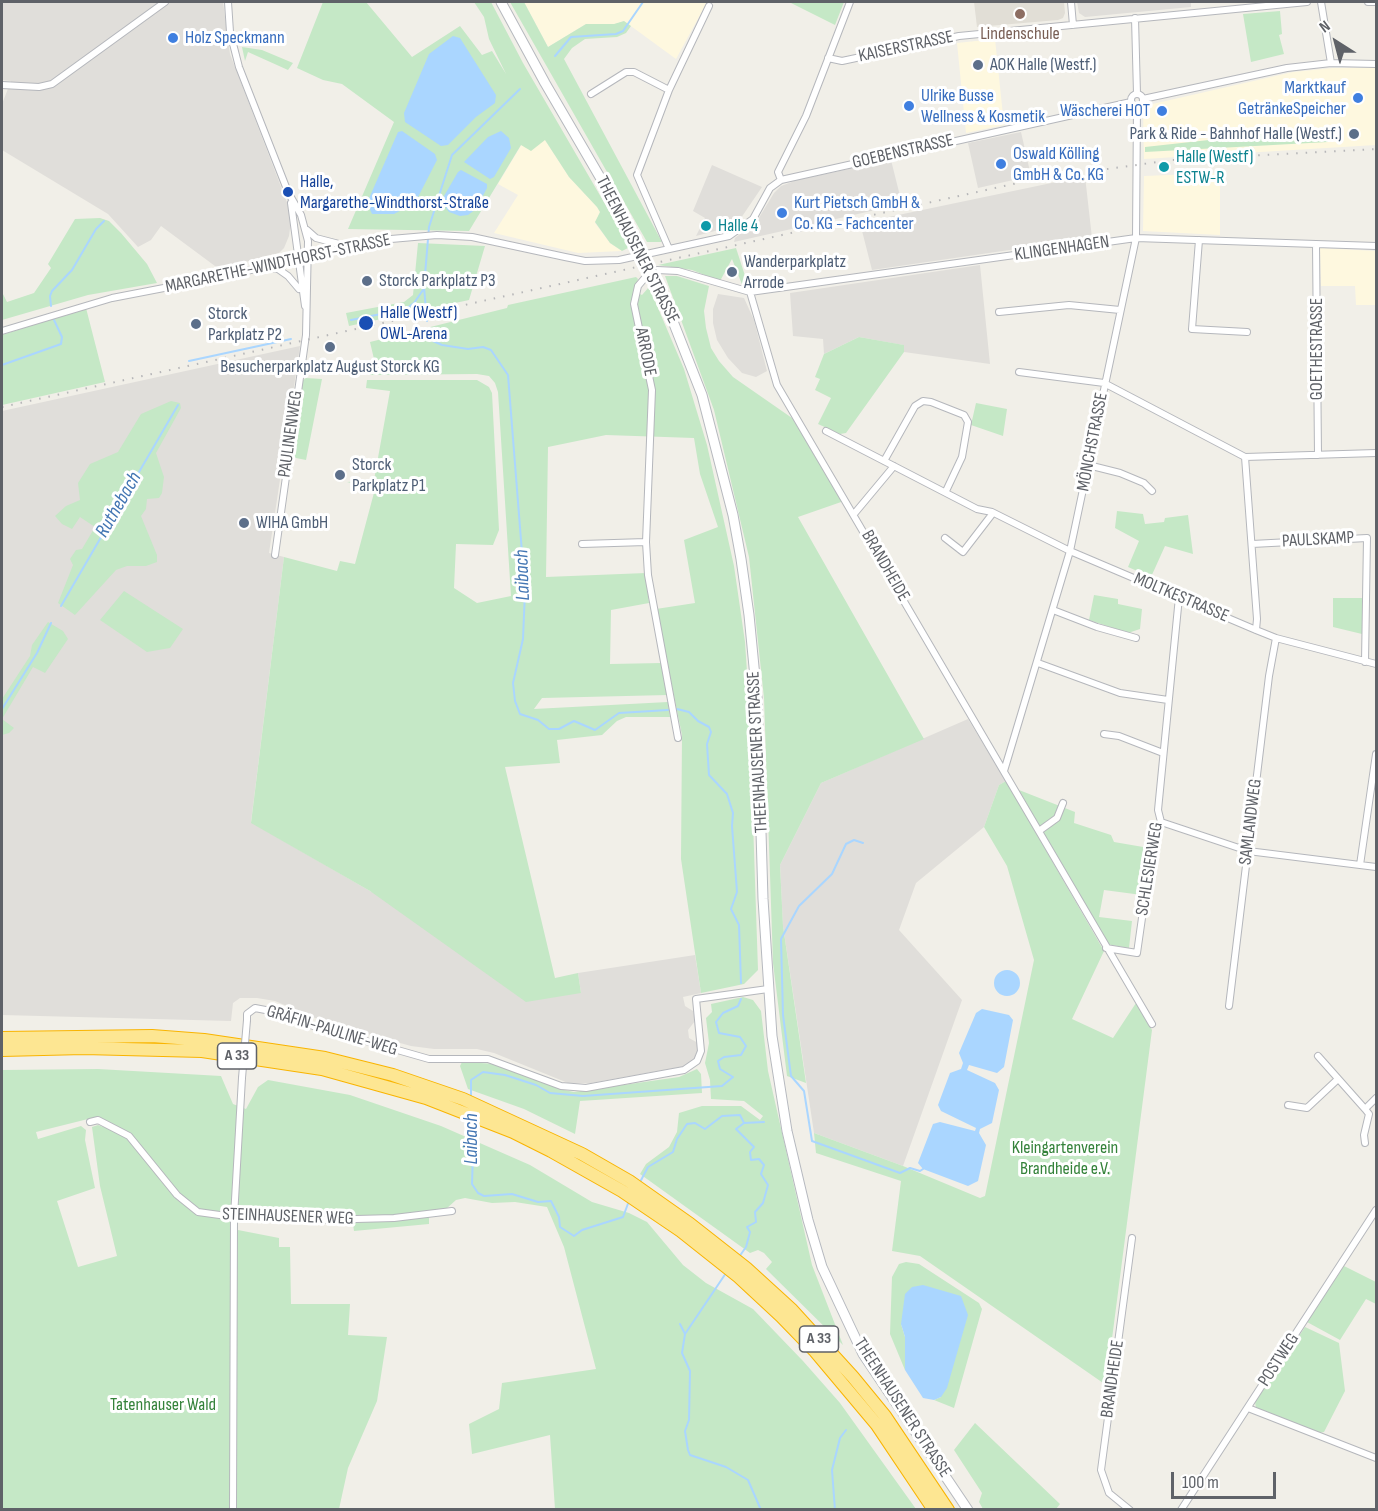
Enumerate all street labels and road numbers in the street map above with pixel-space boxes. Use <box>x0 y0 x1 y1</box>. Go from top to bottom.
street label: KAISERSTRASSE <box>857 26 955 68</box>
street label: GOEBENSTRASSE <box>850 130 956 174</box>
street label: THEENHAUSENER STRASSE <box>591 173 683 327</box>
street label: MARGARETHE-WINDTHORST-STRASSE <box>163 230 393 298</box>
street label: KLINGENHAGEN <box>1013 232 1111 266</box>
street label: GOETHESTRASSE <box>1306 298 1328 400</box>
street label: ARRODE <box>630 326 660 378</box>
street label: PAULINENWEG <box>274 389 308 479</box>
street label: MÖNCHSTRASSE <box>1073 391 1113 493</box>
street label: BRANDHEIDE <box>856 527 914 605</box>
street label: PAULSKAMP <box>1281 527 1355 553</box>
street label: MOLTKESTRASSE <box>1130 568 1232 628</box>
street label: THEENHAUSENER STRASSE <box>743 670 773 834</box>
street label: SAMLANDWEG <box>1235 778 1267 866</box>
street label: SCHLESIERWEG <box>1132 821 1168 917</box>
street label: GRÄFIN-PAULINE-WEG <box>264 1001 400 1061</box>
road number: A 33 <box>218 1043 256 1069</box>
street label: STEINHAUSENER WEG <box>222 1204 354 1230</box>
road number: A 33 <box>800 1326 838 1352</box>
street label: POSTWEG <box>1254 1329 1304 1391</box>
street label: THEENHAUSENER STRASSE <box>849 1334 955 1482</box>
street label: BRANDHEIDE <box>1097 1339 1129 1419</box>

